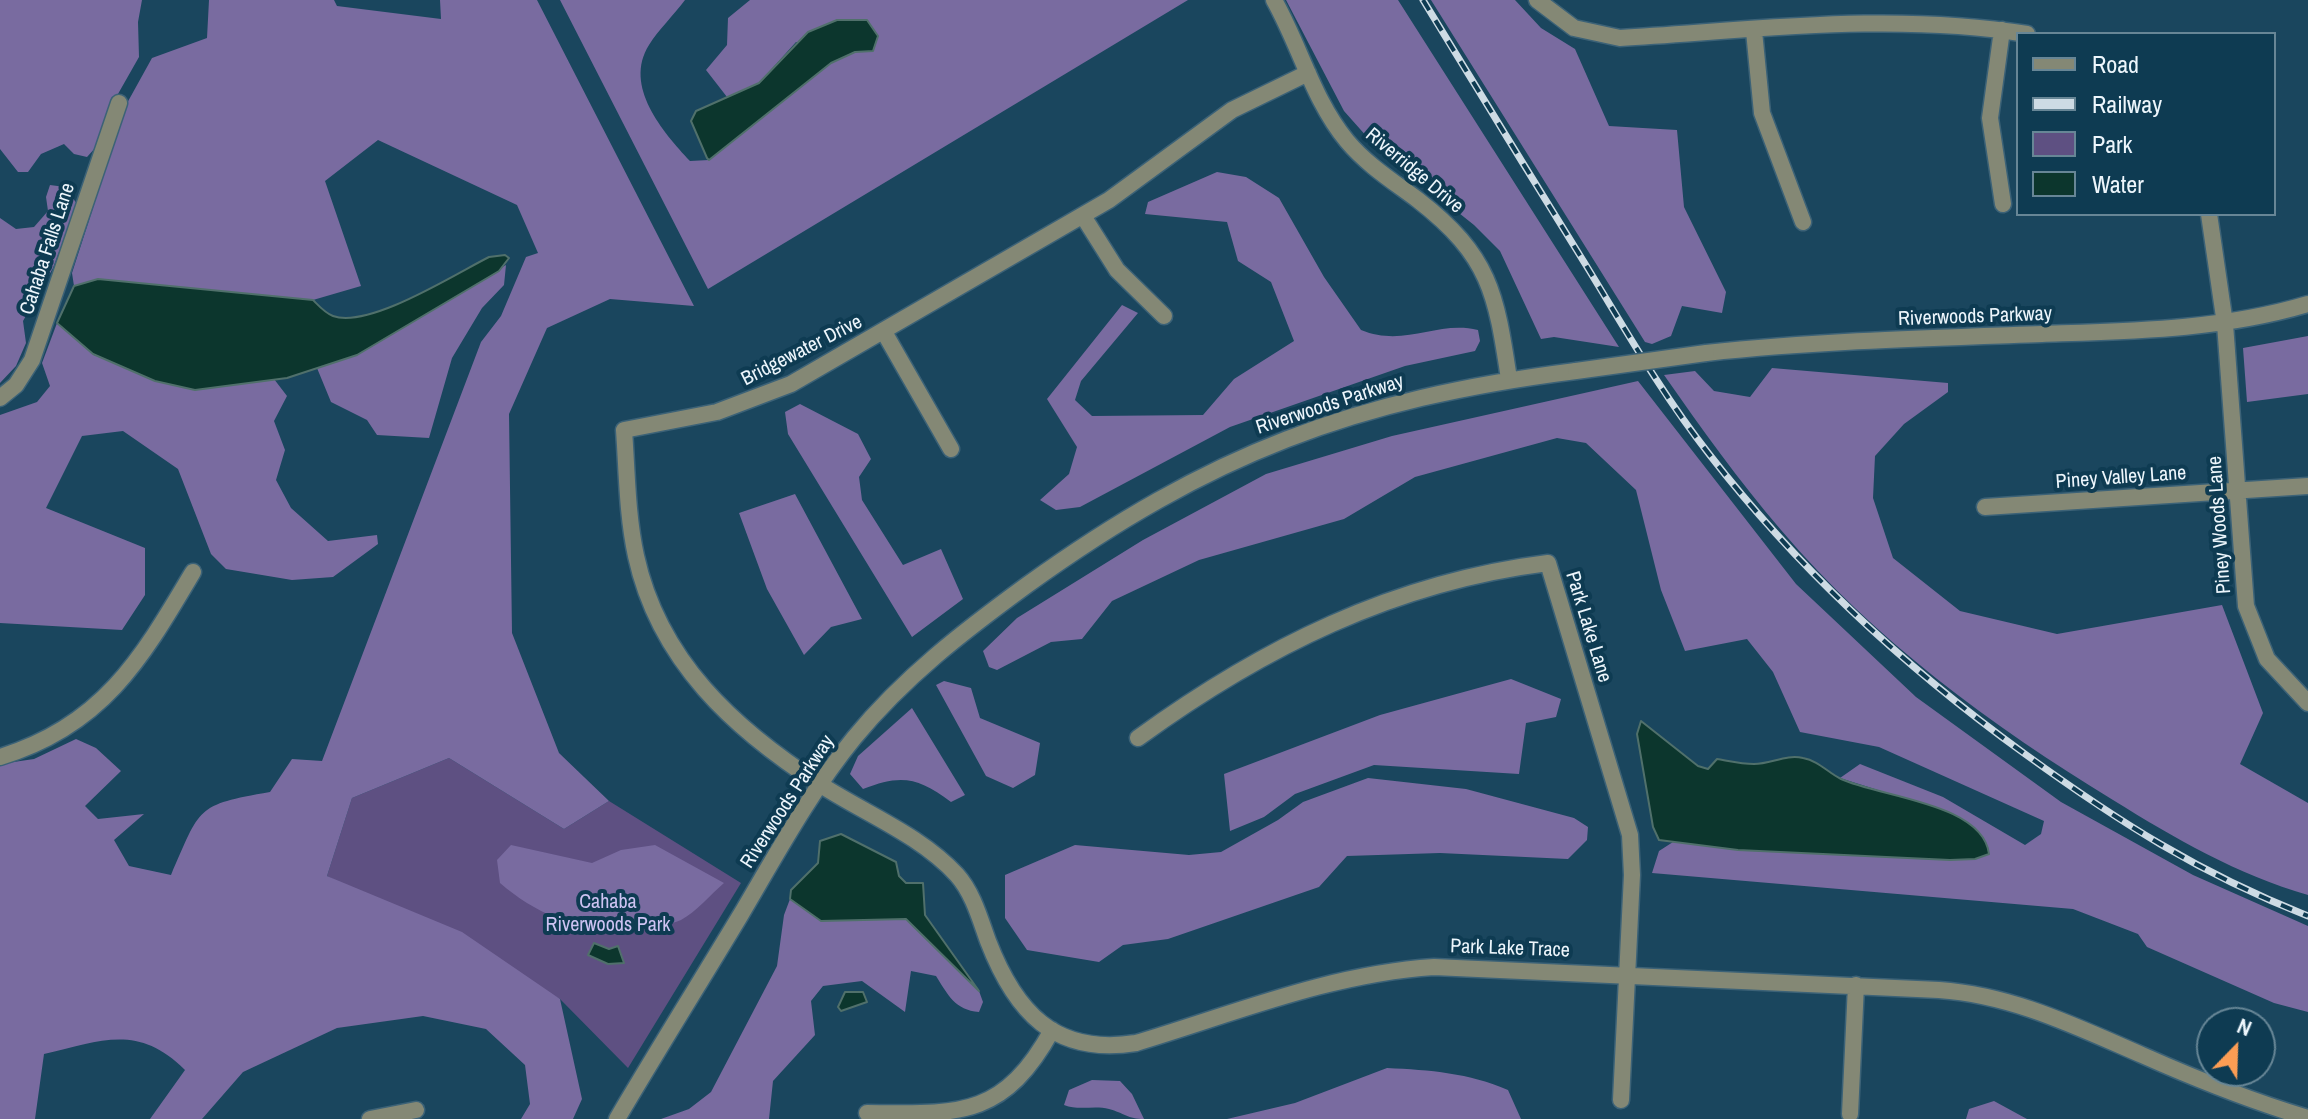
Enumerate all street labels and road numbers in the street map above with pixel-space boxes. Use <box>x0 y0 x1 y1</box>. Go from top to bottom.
street label: Riverridge Drive <box>1360 123 1468 219</box>
street label: Cahaba Falls Lane <box>15 180 81 318</box>
street label: Riverwoods Parkway <box>1898 302 2052 332</box>
street label: Bridgewater Drive <box>738 310 866 392</box>
street label: Riverwoods Parkway <box>1253 370 1407 440</box>
street label: Piney Woods Lane <box>2203 455 2237 595</box>
street label: Piney Valley Lane <box>2055 461 2187 495</box>
street label: Park Lake Lane <box>1560 569 1616 685</box>
street label: Riverwoods Parkway <box>736 731 840 873</box>
street label: Park Lake Trace <box>1450 935 1570 963</box>

